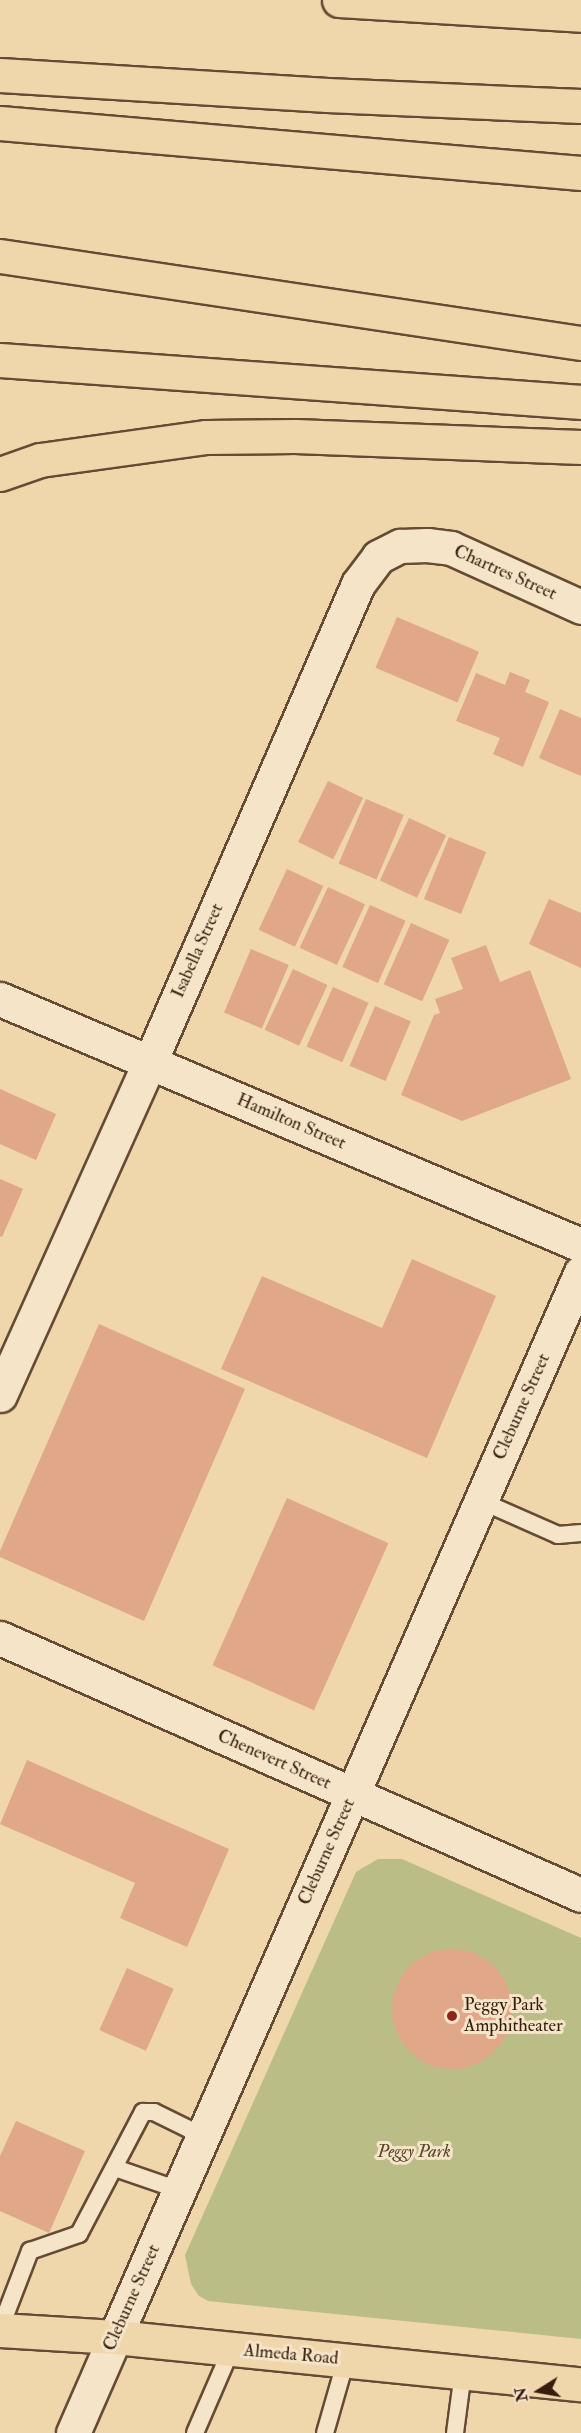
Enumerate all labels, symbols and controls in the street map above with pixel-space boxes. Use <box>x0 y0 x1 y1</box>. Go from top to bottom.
street label: Chartres Street <box>450 541 560 605</box>
street label: Isabella Street <box>168 900 228 1002</box>
street label: Hamilton Street <box>233 1089 349 1155</box>
street label: Cleburne Street <box>489 1351 555 1463</box>
street label: Chenevert Street <box>214 1725 334 1795</box>
street label: Cleburne Street <box>294 1796 360 1908</box>
place label: Peggy Park Amphitheater <box>464 1995 563 2038</box>
marker: Peggy Park Amphitheater <box>445 2009 459 2023</box>
park label: Peggy Park <box>377 2141 451 2163</box>
street label: Cleburne Street <box>99 2242 165 2354</box>
street label: Almeda Road <box>243 2340 339 2370</box>
north arrow <box>509 2361 569 2421</box>
text: N <box>510 2386 533 2403</box>

